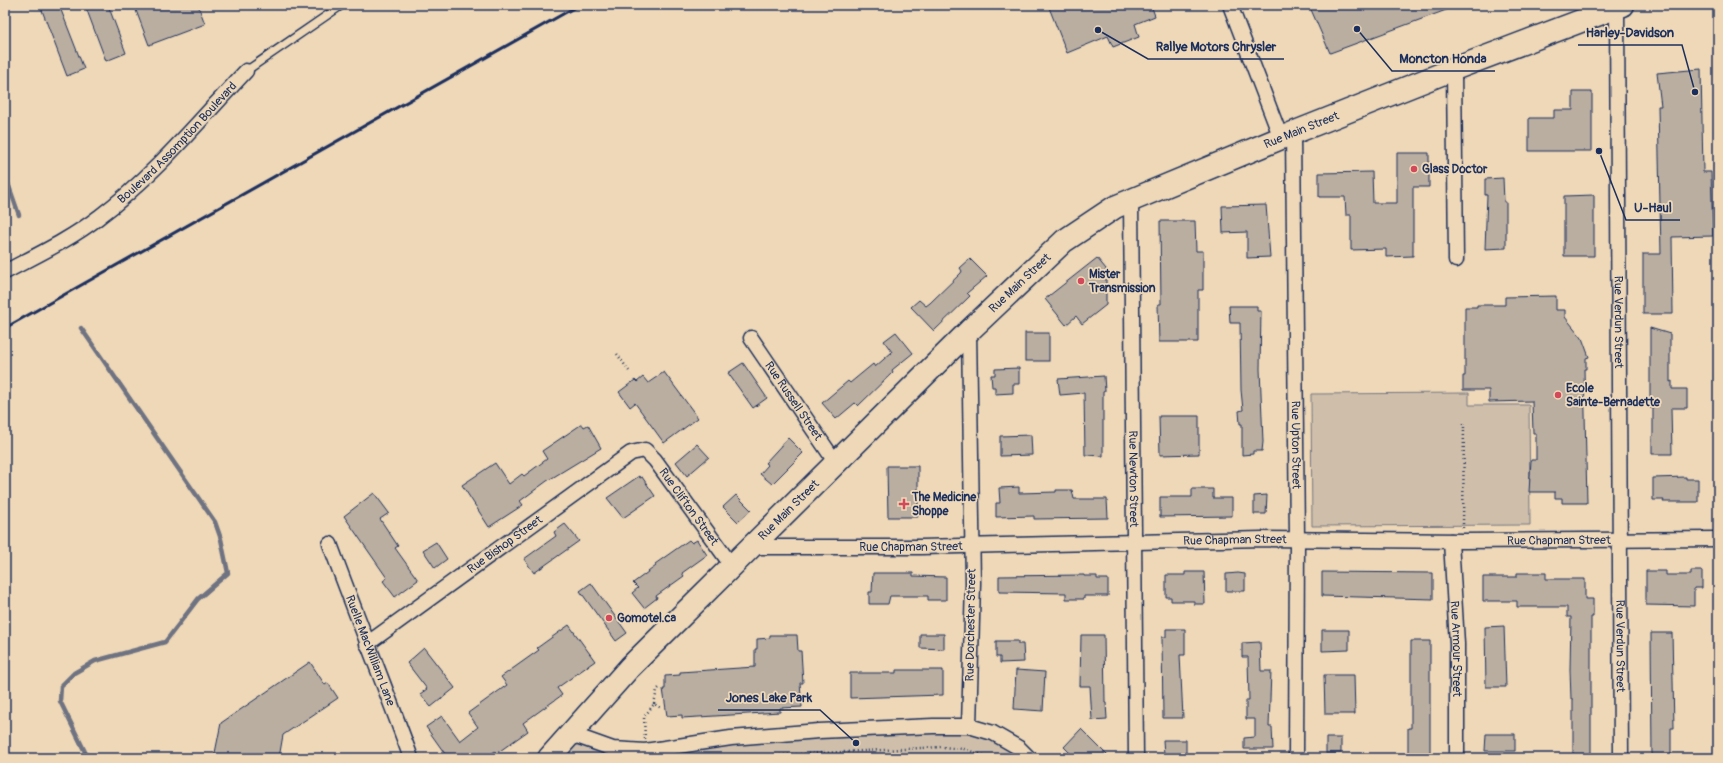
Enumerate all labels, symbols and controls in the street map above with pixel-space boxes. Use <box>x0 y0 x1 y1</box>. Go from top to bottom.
callout: Harley-Davidson <box>1578 20 1682 45</box>
text: Harley-Davidson <box>1586 25 1675 41</box>
callout: Rallye Motors Chrysler <box>1148 34 1284 59</box>
text: Rallye Motors Chrysler <box>1156 39 1277 55</box>
callout: Moncton Honda <box>1392 46 1495 71</box>
text: Moncton Honda <box>1399 51 1487 67</box>
street label: Boulevard Assomption Boulevard <box>114 78 240 207</box>
street label: Rue Main Street <box>1262 108 1341 152</box>
place label: Glass Doctor <box>1422 162 1488 177</box>
marker: Glass Doctor <box>1409 164 1419 174</box>
callout: U-Haul <box>1626 195 1680 220</box>
text: U-Haul <box>1634 200 1672 216</box>
street label: Rue Main Street <box>986 250 1054 316</box>
place label: Mister Transmission <box>1088 267 1156 296</box>
marker: Mister Transmission <box>1076 276 1086 286</box>
street label: Rue Verdun Street <box>1611 276 1626 369</box>
street label: Rue Russell Street <box>762 359 826 443</box>
place label: Ecole Sainte-Bernadette <box>1566 381 1661 410</box>
marker: Ecole Sainte-Bernadette <box>1553 390 1563 400</box>
street label: Rue Upton Street <box>1288 401 1304 489</box>
street label: Rue Newton Street <box>1126 431 1141 528</box>
street label: Rue Clifton Street <box>656 465 722 548</box>
street label: Rue Main Street <box>755 476 822 543</box>
place label: The Medicine Shoppe <box>911 490 977 519</box>
marker: The Medicine Shoppe <box>899 499 909 509</box>
street label: Rue Bishop Street <box>464 512 545 576</box>
street label: Rue Chapman Street <box>1183 531 1287 548</box>
street label: Rue Chapman Street <box>1507 532 1611 548</box>
street label: Rue Chapman Street <box>859 539 963 555</box>
street label: Rue Dorchester Street <box>963 568 979 682</box>
street label: Ruelle MacWilliam Lane <box>342 593 399 708</box>
street label: Rue Armour Street <box>1447 600 1465 697</box>
street label: Rue Verdun Street <box>1613 600 1628 692</box>
place label: Gomotel.ca <box>617 611 676 626</box>
marker: Gomotel.ca <box>604 613 614 623</box>
callout: Jones Lake Park <box>718 685 820 710</box>
text: Jones Lake Park <box>726 690 813 706</box>

